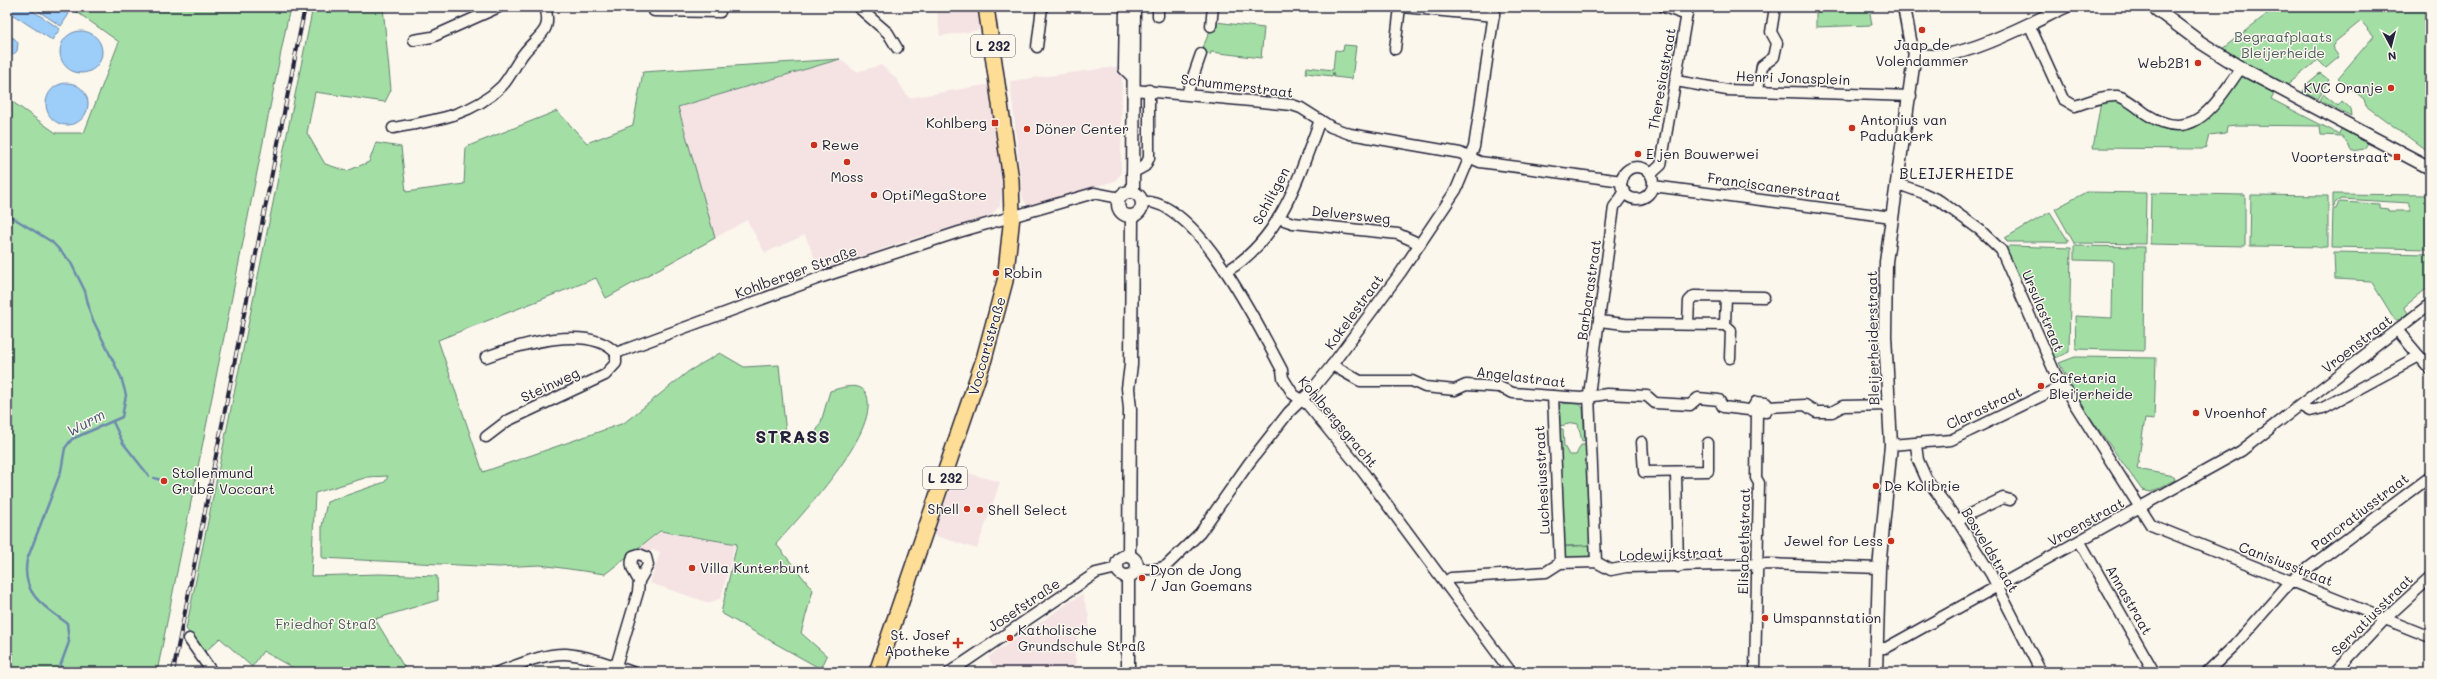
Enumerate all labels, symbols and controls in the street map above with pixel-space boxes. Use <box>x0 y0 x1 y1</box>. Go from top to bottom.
marker: Jaap de Volendammer <box>1917 25 1927 35</box>
street label: Theresiastraat <box>1643 26 1680 132</box>
north arrow <box>2371 26 2411 66</box>
park label: Begraafplaats Bleijerheide <box>2234 27 2332 62</box>
road number: L 232 <box>971 35 1015 57</box>
place label: Jaap de Volendammer <box>1876 35 1968 70</box>
text: N <box>2387 48 2397 64</box>
place label: Web2B1 <box>2137 53 2190 72</box>
marker: Web2B1 <box>2193 58 2203 68</box>
street label: Henri Jonasplein <box>1736 66 1850 89</box>
street label: Schummerstraat <box>1180 69 1294 102</box>
place label: KVC Oranje <box>2304 78 2383 97</box>
marker: KVC Oranje <box>2386 83 2396 93</box>
place label: Antonius van Paduakerk <box>1860 110 1947 145</box>
place label: Kohlberg <box>926 113 987 132</box>
marker: Kohlberg <box>990 118 1000 128</box>
place label: Döner Center <box>1035 119 1129 138</box>
marker: Antonius van Paduakerk <box>1847 123 1857 133</box>
marker: Döner Center <box>1022 124 1032 134</box>
place label: Rewe <box>822 135 859 154</box>
marker: Rewe <box>809 140 819 150</box>
place label: E jen Bouwerwei <box>1646 144 1759 163</box>
place label: Voorterstraat <box>2291 147 2389 166</box>
marker: E jen Bouwerwei <box>1633 149 1643 159</box>
marker: Voorterstraat <box>2392 152 2402 162</box>
marker: Moss <box>842 157 852 167</box>
district label: BLEIJERHEIDE <box>1899 163 2015 183</box>
street label: Schiltgen <box>1247 164 1294 228</box>
place label: Moss <box>830 167 864 186</box>
street label: Franciscanerstraat <box>1706 168 1842 205</box>
place label: OptiMegaStore <box>882 185 987 204</box>
marker: OptiMegaStore <box>869 190 879 200</box>
street label: Delversweg <box>1311 201 1392 228</box>
street label: Barbarastraat <box>1572 238 1605 341</box>
street label: Kohlberger Straße <box>732 241 859 302</box>
place label: Robin <box>1004 263 1042 282</box>
street label: Ursulastraat <box>2018 267 2069 354</box>
marker: Robin <box>991 268 1001 278</box>
street label: Kokelestraat <box>1320 270 1387 353</box>
street label: Bleijerheiderstraat <box>1862 271 1883 405</box>
street label: Voccartstraße <box>963 294 1010 397</box>
street label: Vroenstraat <box>2318 310 2396 377</box>
street label: Angelastraat <box>1475 362 1567 391</box>
street label: Steinweg <box>517 363 582 406</box>
place label: Cafetaria Bleijerheide <box>2049 368 2133 403</box>
street label: Kohlbergsgracht <box>1294 372 1382 471</box>
marker: Cafetaria Bleijerheide <box>2036 381 2046 391</box>
street label: Clarastraat <box>1943 382 2025 433</box>
place label: Vroenhof <box>2204 403 2267 422</box>
water label: Wurm <box>63 404 108 441</box>
marker: Vroenhof <box>2191 408 2201 418</box>
district label: STRASS <box>755 424 831 448</box>
street label: Luchesiusstraat <box>1529 425 1554 535</box>
place label: Stollenmund Grube Voccart <box>172 463 275 498</box>
road number: L 232 <box>923 467 967 489</box>
street label: Pancratiusstraat <box>2307 469 2412 555</box>
marker: Stollenmund Grube Voccart <box>159 476 169 486</box>
place label: De Kolibrie <box>1884 476 1960 495</box>
marker: De Kolibrie <box>1871 481 1881 491</box>
street label: Elisabethstraat <box>1733 488 1754 594</box>
street label: Vroenstraat <box>2044 493 2127 550</box>
place label: Shell <box>928 499 959 518</box>
place label: Shell Select <box>988 500 1067 519</box>
marker: Shell <box>962 504 972 514</box>
street label: Bosveldstraat <box>1958 504 2023 596</box>
marker: Shell Select <box>975 505 985 515</box>
place label: Jewel for Less <box>1784 531 1883 550</box>
marker: Jewel for Less <box>1886 536 1896 546</box>
street label: Canisiusstraat <box>2236 537 2336 590</box>
street label: Lodewijkstraat <box>1619 542 1723 565</box>
place label: Villa Kunterbunt <box>700 558 810 577</box>
place label: Dyon de Jong / Jan Goemans <box>1150 560 1252 595</box>
street label: Annastraat <box>2102 561 2157 638</box>
marker: Villa Kunterbunt <box>687 563 697 573</box>
street label: Servatiusstraat <box>2327 570 2417 660</box>
street label: Josefstraße <box>984 573 1064 636</box>
marker: Dyon de Jong / Jan Goemans <box>1137 573 1147 583</box>
place label: Umspannstation <box>1773 608 1881 627</box>
marker: Umspannstation <box>1760 613 1770 623</box>
park label: Friedhof Straß <box>275 614 377 633</box>
place label: Katholische Grundschule Straß <box>1018 620 1146 655</box>
place label: St. Josef Apotheke <box>885 625 951 660</box>
marker: Katholische Grundschule Straß <box>1005 633 1015 643</box>
marker: St. Josef Apotheke <box>953 638 963 648</box>

